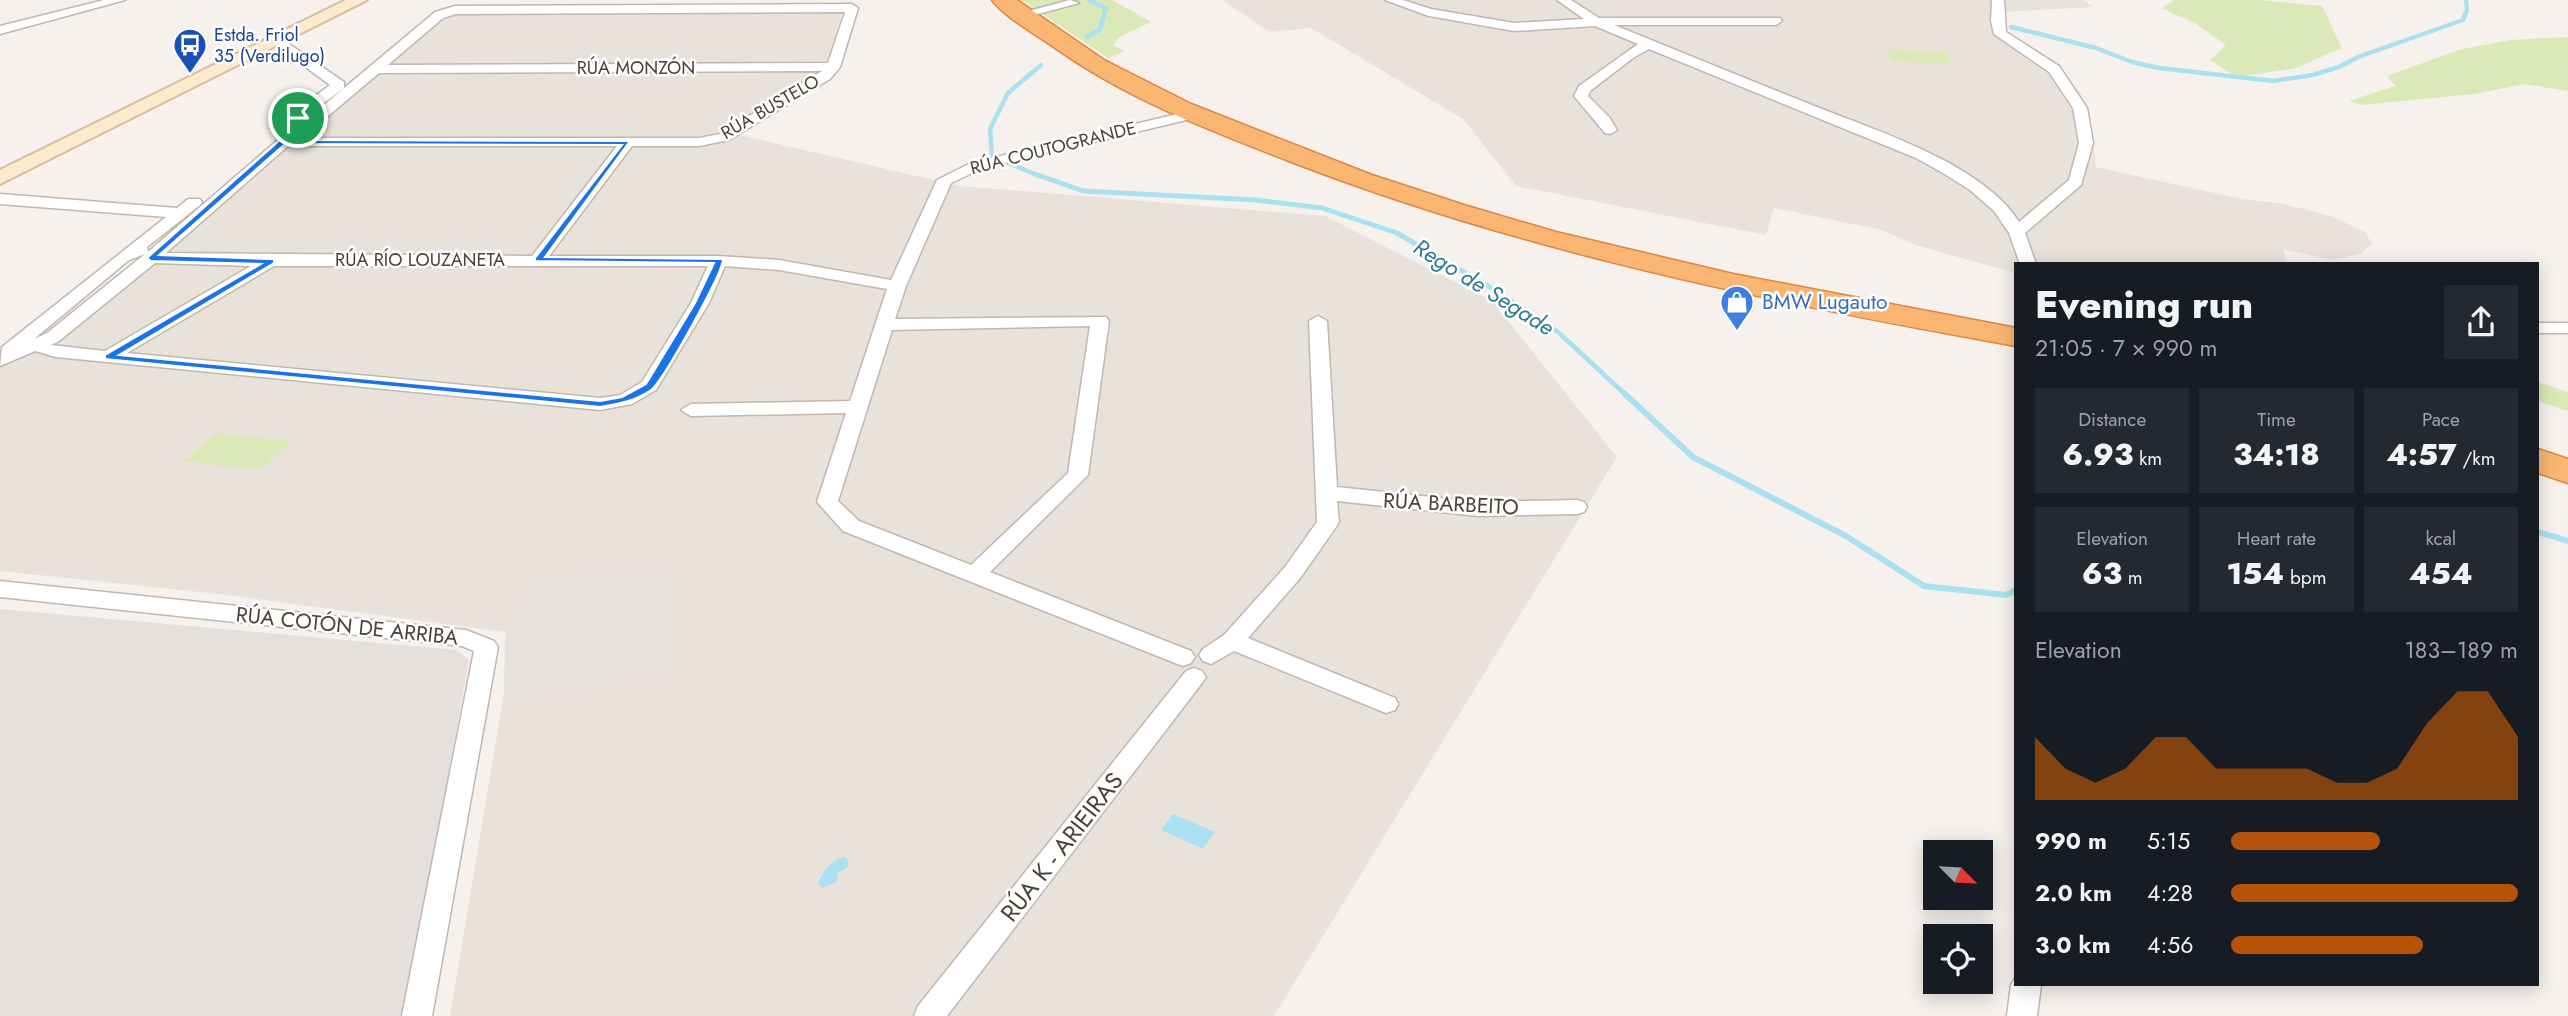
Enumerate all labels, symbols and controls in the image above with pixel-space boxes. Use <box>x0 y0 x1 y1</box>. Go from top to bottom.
place label: Estda. Friol 35 (Verdilugo) <box>214 22 325 69</box>
bus stop icon: Estda. Friol 35 (Verdilugo) <box>171 26 209 75</box>
street label: RÚA MONZÓN <box>577 55 695 81</box>
street label: RÚA BUSTELO <box>716 68 824 146</box>
pin <box>268 88 328 148</box>
icon: arrive <box>279 99 317 137</box>
street label: RÚA COUTOGRANDE <box>967 115 1139 181</box>
water label: Rego de Segade <box>1407 230 1561 344</box>
street label: RÚA RÍO LOUZANETA <box>335 247 505 273</box>
text: Evening run <box>2035 277 2253 332</box>
shop icon: BMW Lugauto <box>1718 283 1756 332</box>
button: share <box>2444 285 2518 359</box>
place label: BMW Lugauto <box>1762 287 1887 317</box>
text: 21:05 · 7 × 990 m <box>2035 331 2218 365</box>
text: Distance <box>2078 406 2146 433</box>
text: Time <box>2257 406 2296 433</box>
text: Pace <box>2422 406 2460 433</box>
text: 6.93 <box>2062 433 2133 476</box>
text: 34:18 <box>2233 433 2320 476</box>
text: 4:57 <box>2386 433 2457 476</box>
text: km <box>2133 445 2162 472</box>
text: /km <box>2457 445 2496 472</box>
street label: RÚA BARBEITO <box>1382 485 1520 523</box>
text: Elevation <box>2076 525 2148 552</box>
text: Heart rate <box>2237 525 2316 552</box>
text: kcal <box>2425 525 2456 552</box>
text: 63 <box>2082 552 2122 595</box>
text: 154 <box>2226 552 2284 595</box>
text: 454 <box>2409 552 2473 595</box>
text: m <box>2122 564 2143 591</box>
text: bpm <box>2284 564 2327 591</box>
street label: RÚA COTÓN DE ARRIBA <box>234 599 460 653</box>
text: Elevation <box>2035 633 2122 667</box>
text: 183–189 m <box>2405 633 2518 667</box>
street label: RÚA K - ARIEIRAS <box>992 765 1131 929</box>
text: 990 m <box>2035 824 2107 858</box>
text: 5:15 <box>2147 824 2190 858</box>
north arrow <box>1923 840 1993 910</box>
map controls <box>1923 840 1993 994</box>
text: 2.0 km <box>2035 876 2112 910</box>
text: 4:28 <box>2147 876 2193 910</box>
button: locate <box>1923 924 1993 994</box>
text: 3.0 km <box>2035 928 2111 962</box>
text: 4:56 <box>2147 928 2194 962</box>

